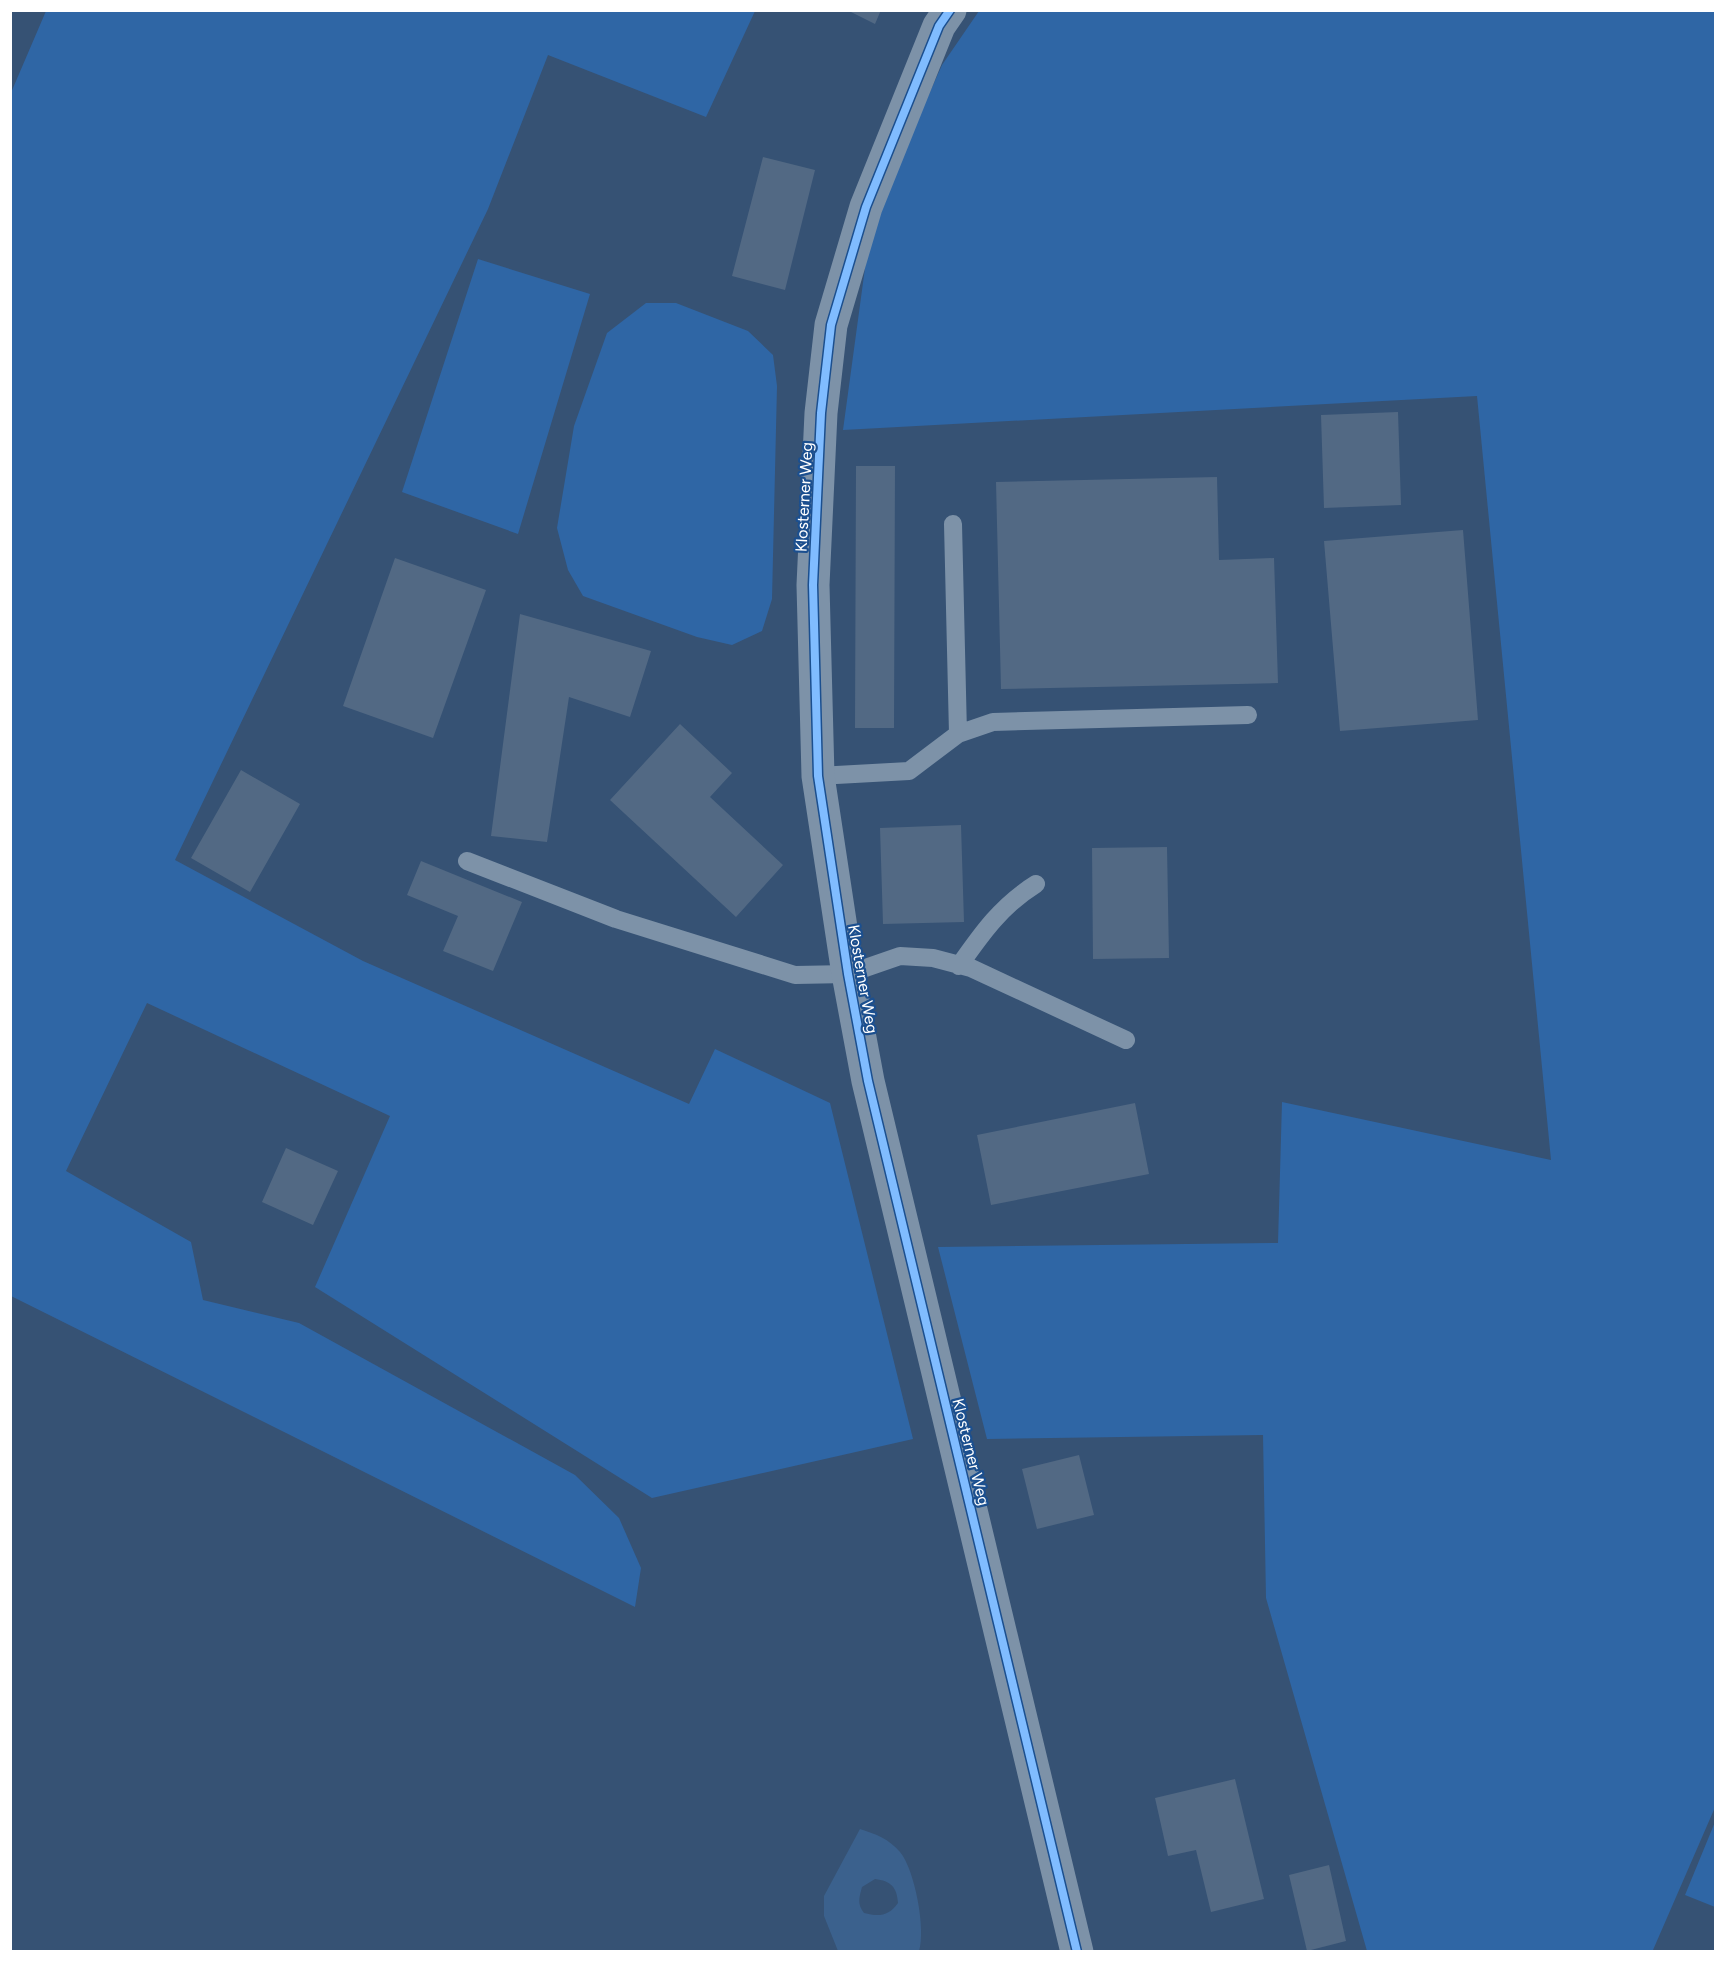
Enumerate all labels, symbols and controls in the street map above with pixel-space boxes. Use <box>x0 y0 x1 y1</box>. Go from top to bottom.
street label: Klosterner Weg <box>792 442 816 552</box>
street label: Klosterner Weg <box>844 923 882 1035</box>
street label: Klosterner Weg <box>948 1396 994 1508</box>

